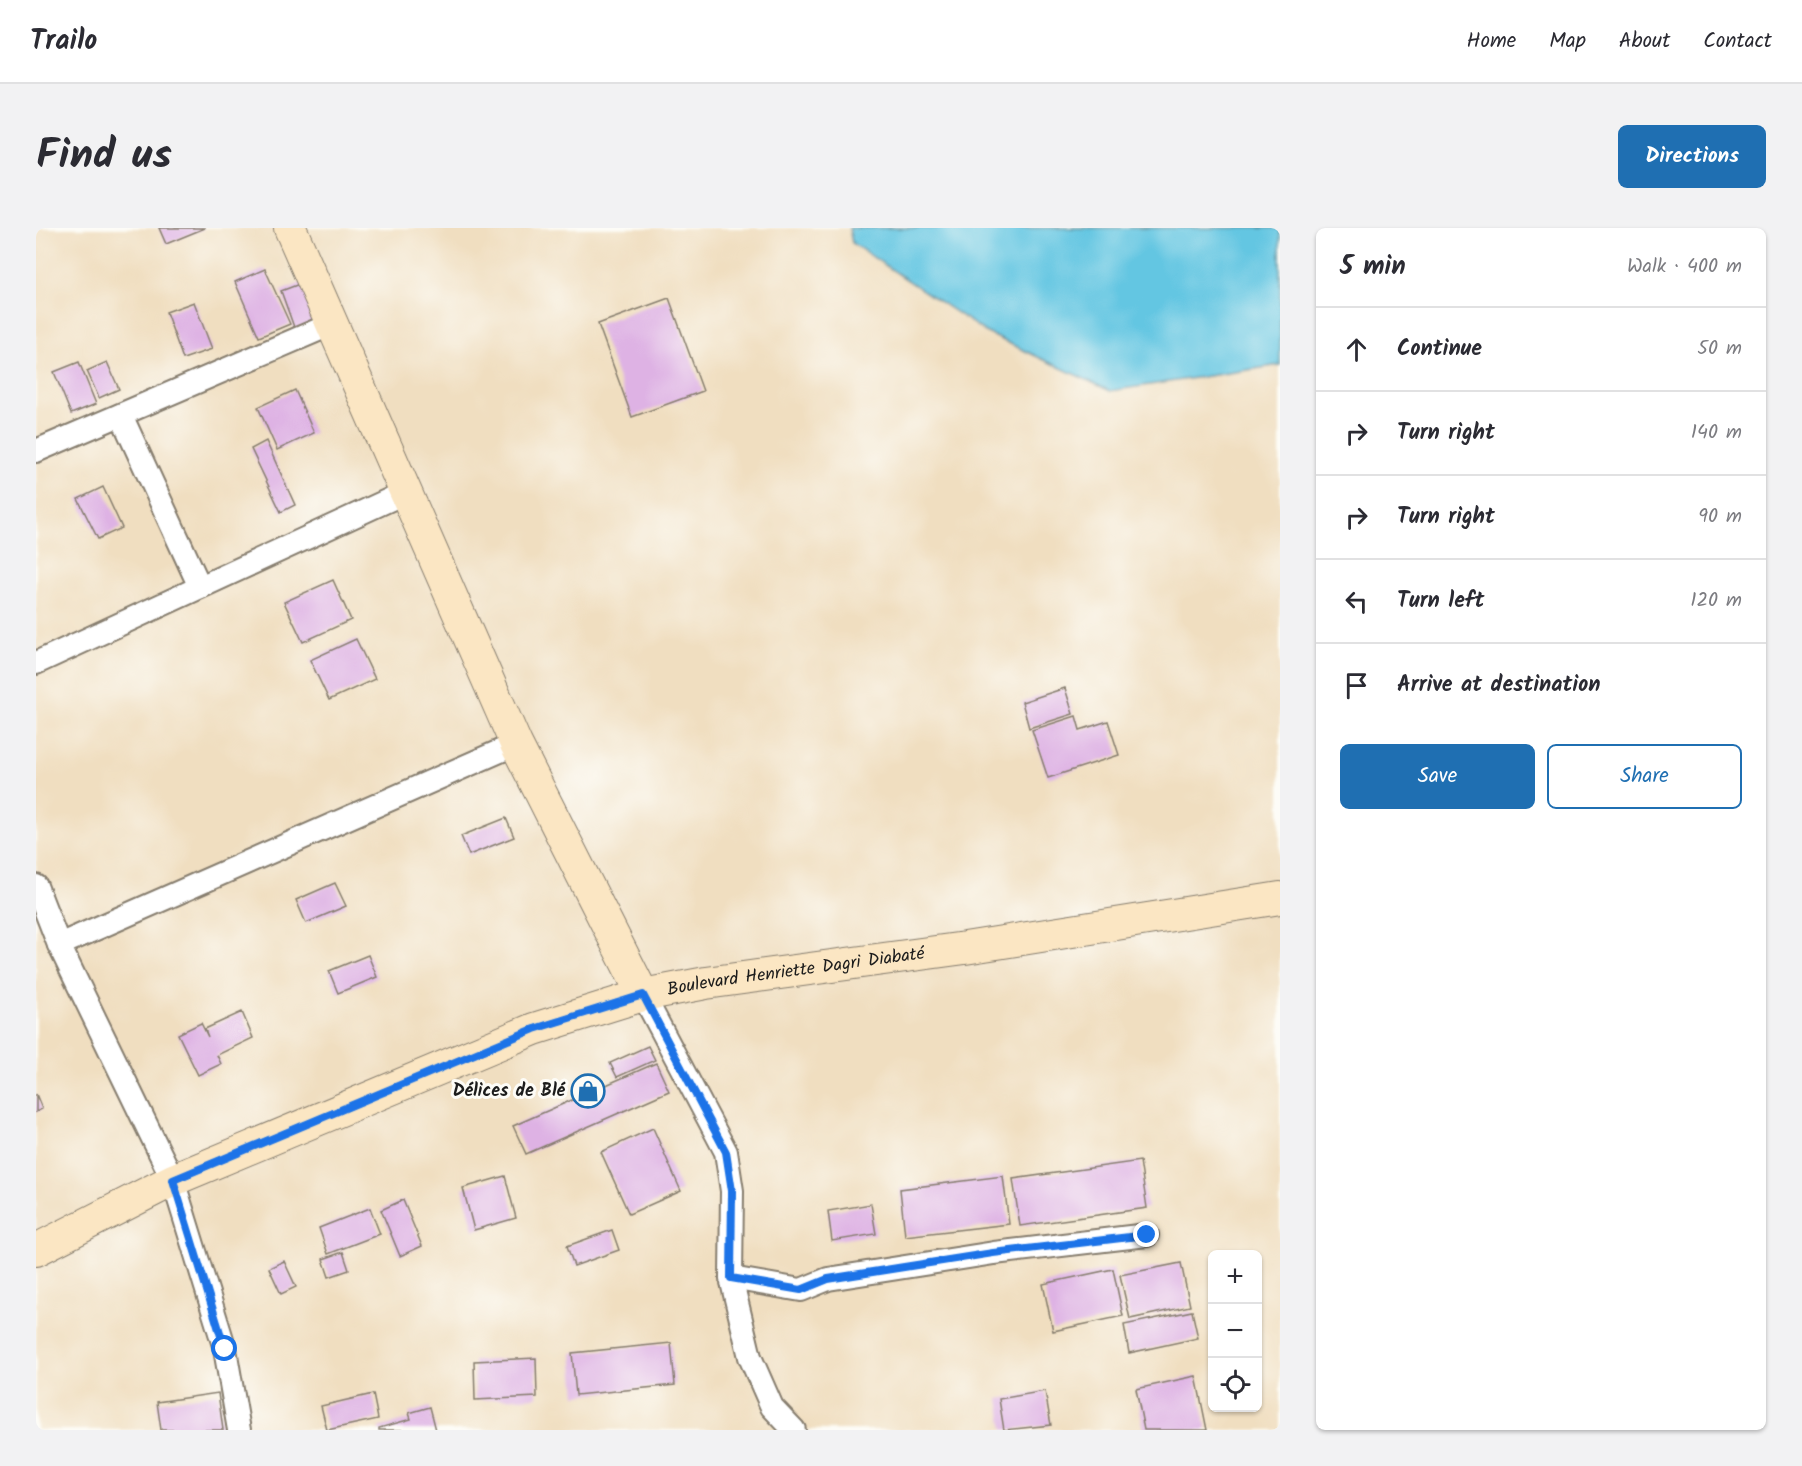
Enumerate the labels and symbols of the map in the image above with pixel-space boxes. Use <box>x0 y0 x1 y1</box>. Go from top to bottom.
street label: Boulevard Henriette Dagri Diabaté <box>665 939 927 1005</box>
shop icon: Délices de Blé <box>570 1073 606 1109</box>
place label: Délices de Blé <box>453 1077 566 1106</box>
route end <box>1133 1221 1159 1247</box>
route start <box>211 1335 237 1361</box>

